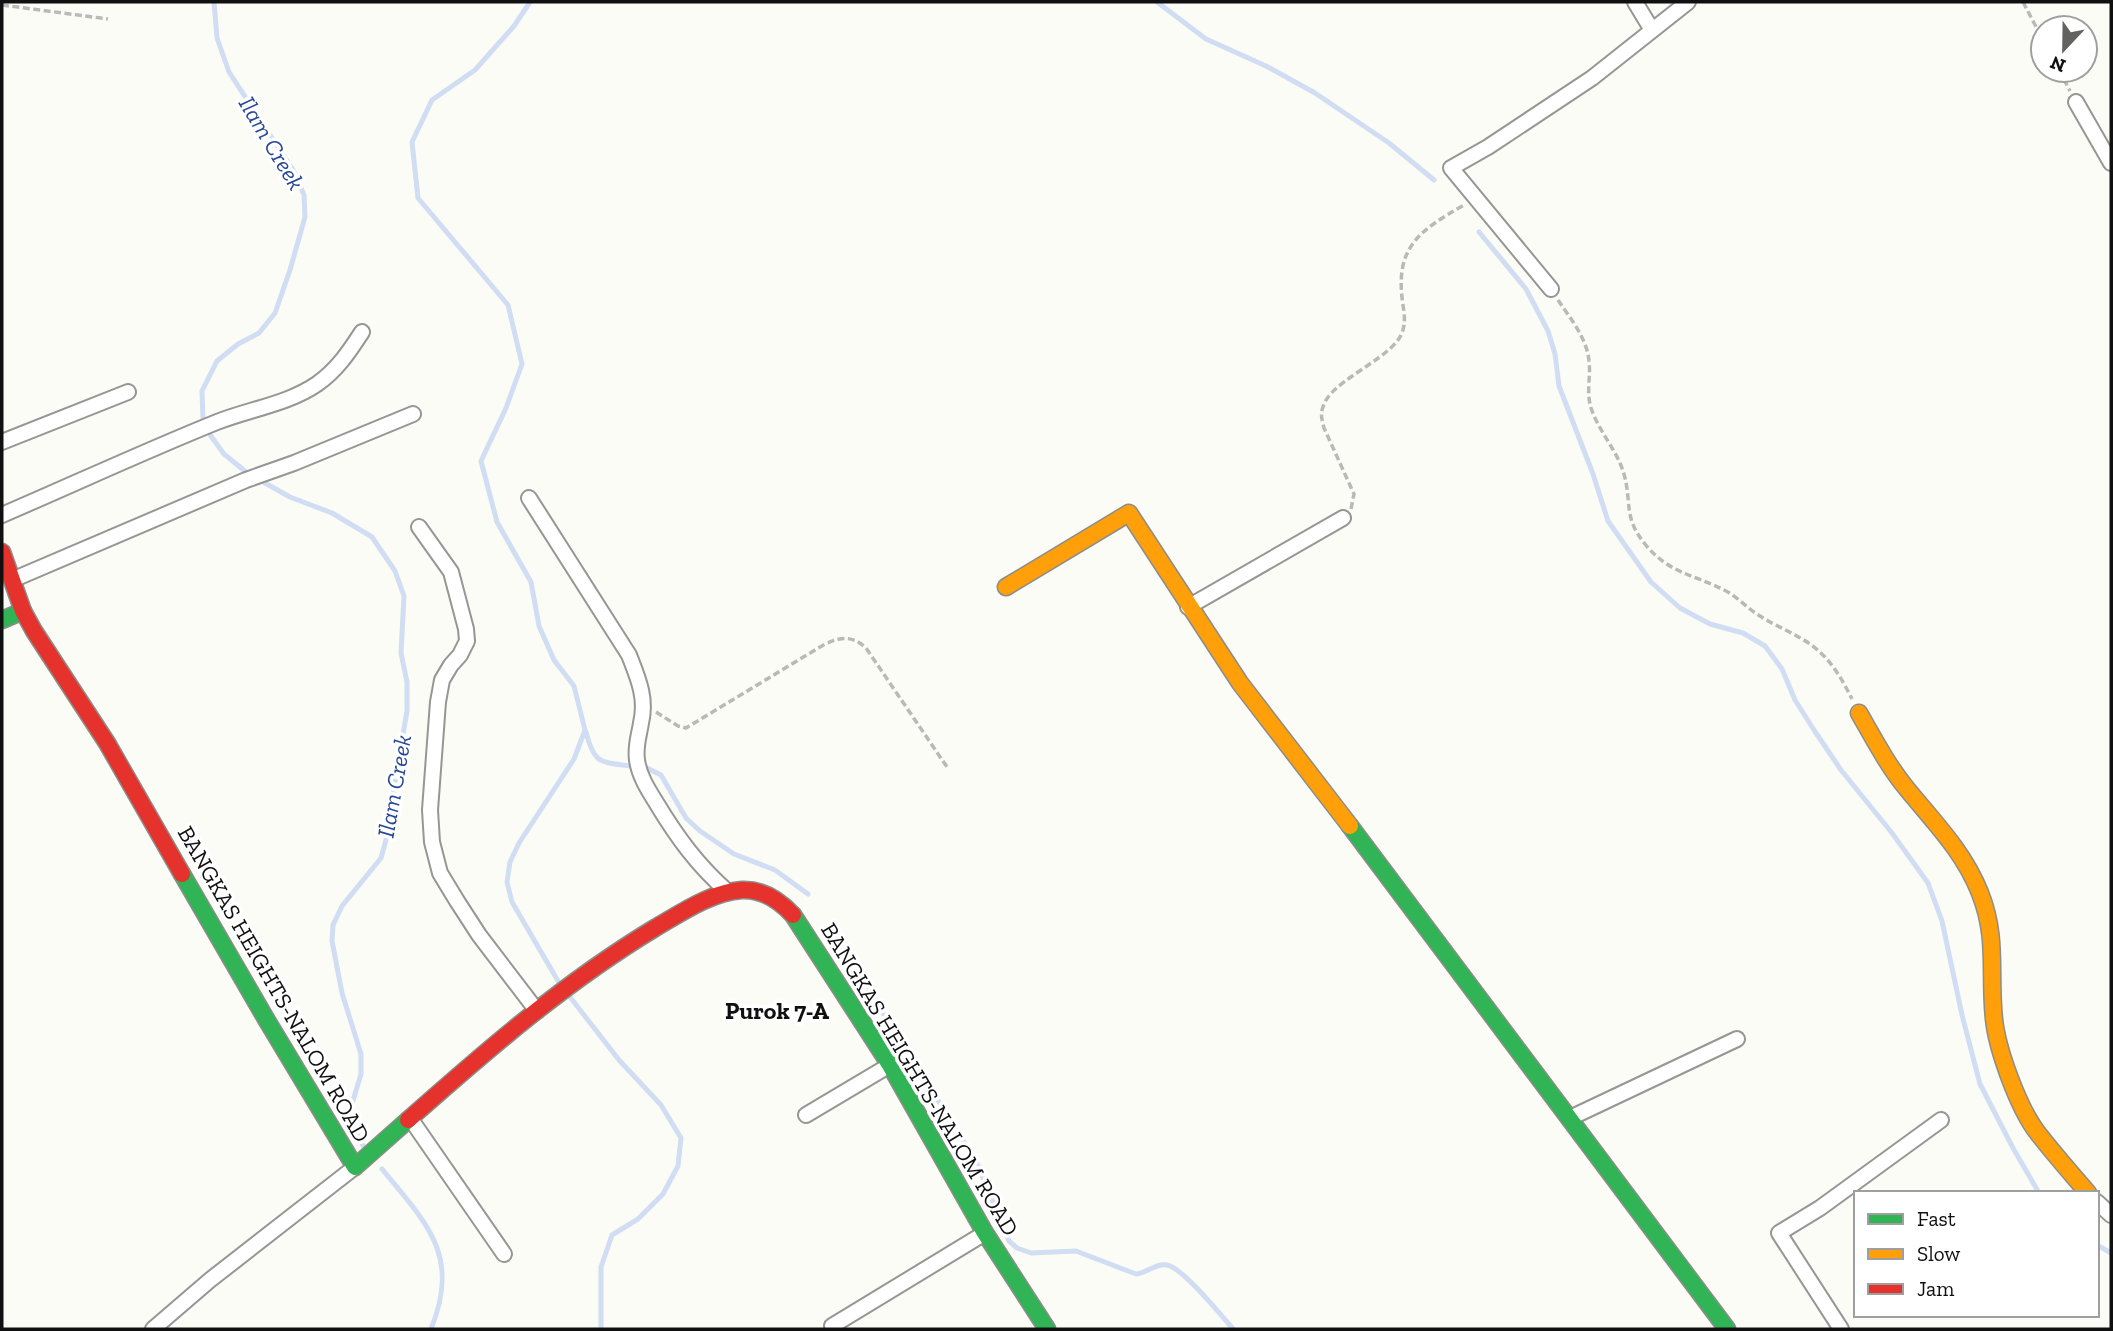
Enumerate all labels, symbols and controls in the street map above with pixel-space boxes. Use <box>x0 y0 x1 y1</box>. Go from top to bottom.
north arrow <box>2029 14 2099 84</box>
text: N <box>2047 51 2069 78</box>
water label: Ilam Creek <box>233 91 311 195</box>
water label: Ilam Creek <box>371 732 417 840</box>
street label: BANGKAS HEIGHTS-NALOM ROAD <box>172 821 376 1147</box>
street label: BANGKAS HEIGHTS-NALOM ROAD <box>815 917 1025 1241</box>
district label: Purok 7-A <box>725 996 830 1025</box>
legend <box>1854 1191 2099 1317</box>
text: Fast <box>1917 1206 1956 1231</box>
text: Slow <box>1917 1241 1960 1266</box>
text: Jam <box>1917 1276 1954 1301</box>

